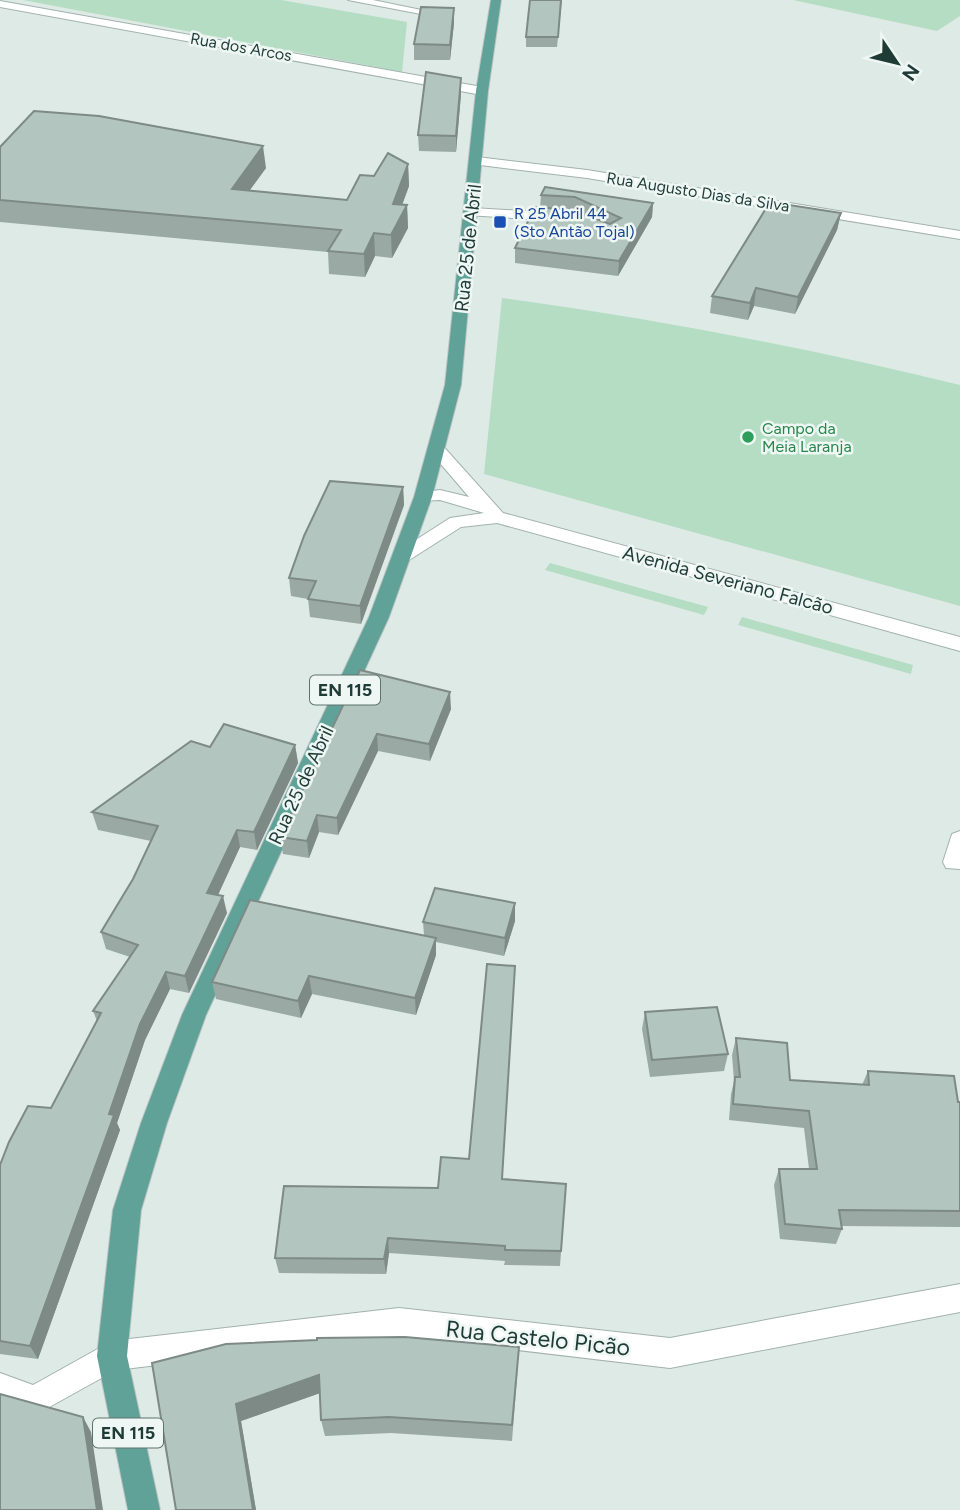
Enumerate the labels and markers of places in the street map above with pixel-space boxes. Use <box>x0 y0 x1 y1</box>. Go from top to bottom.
place label: R 25 Abril 44 (Sto Antão Tojal) <box>514 204 635 241</box>
marker: R 25 Abril 44 (Sto Antão Tojal) <box>492 214 508 230</box>
place label: Campo da Meia Laranja <box>762 419 852 456</box>
marker: Campo da Meia Laranja <box>740 429 756 445</box>

